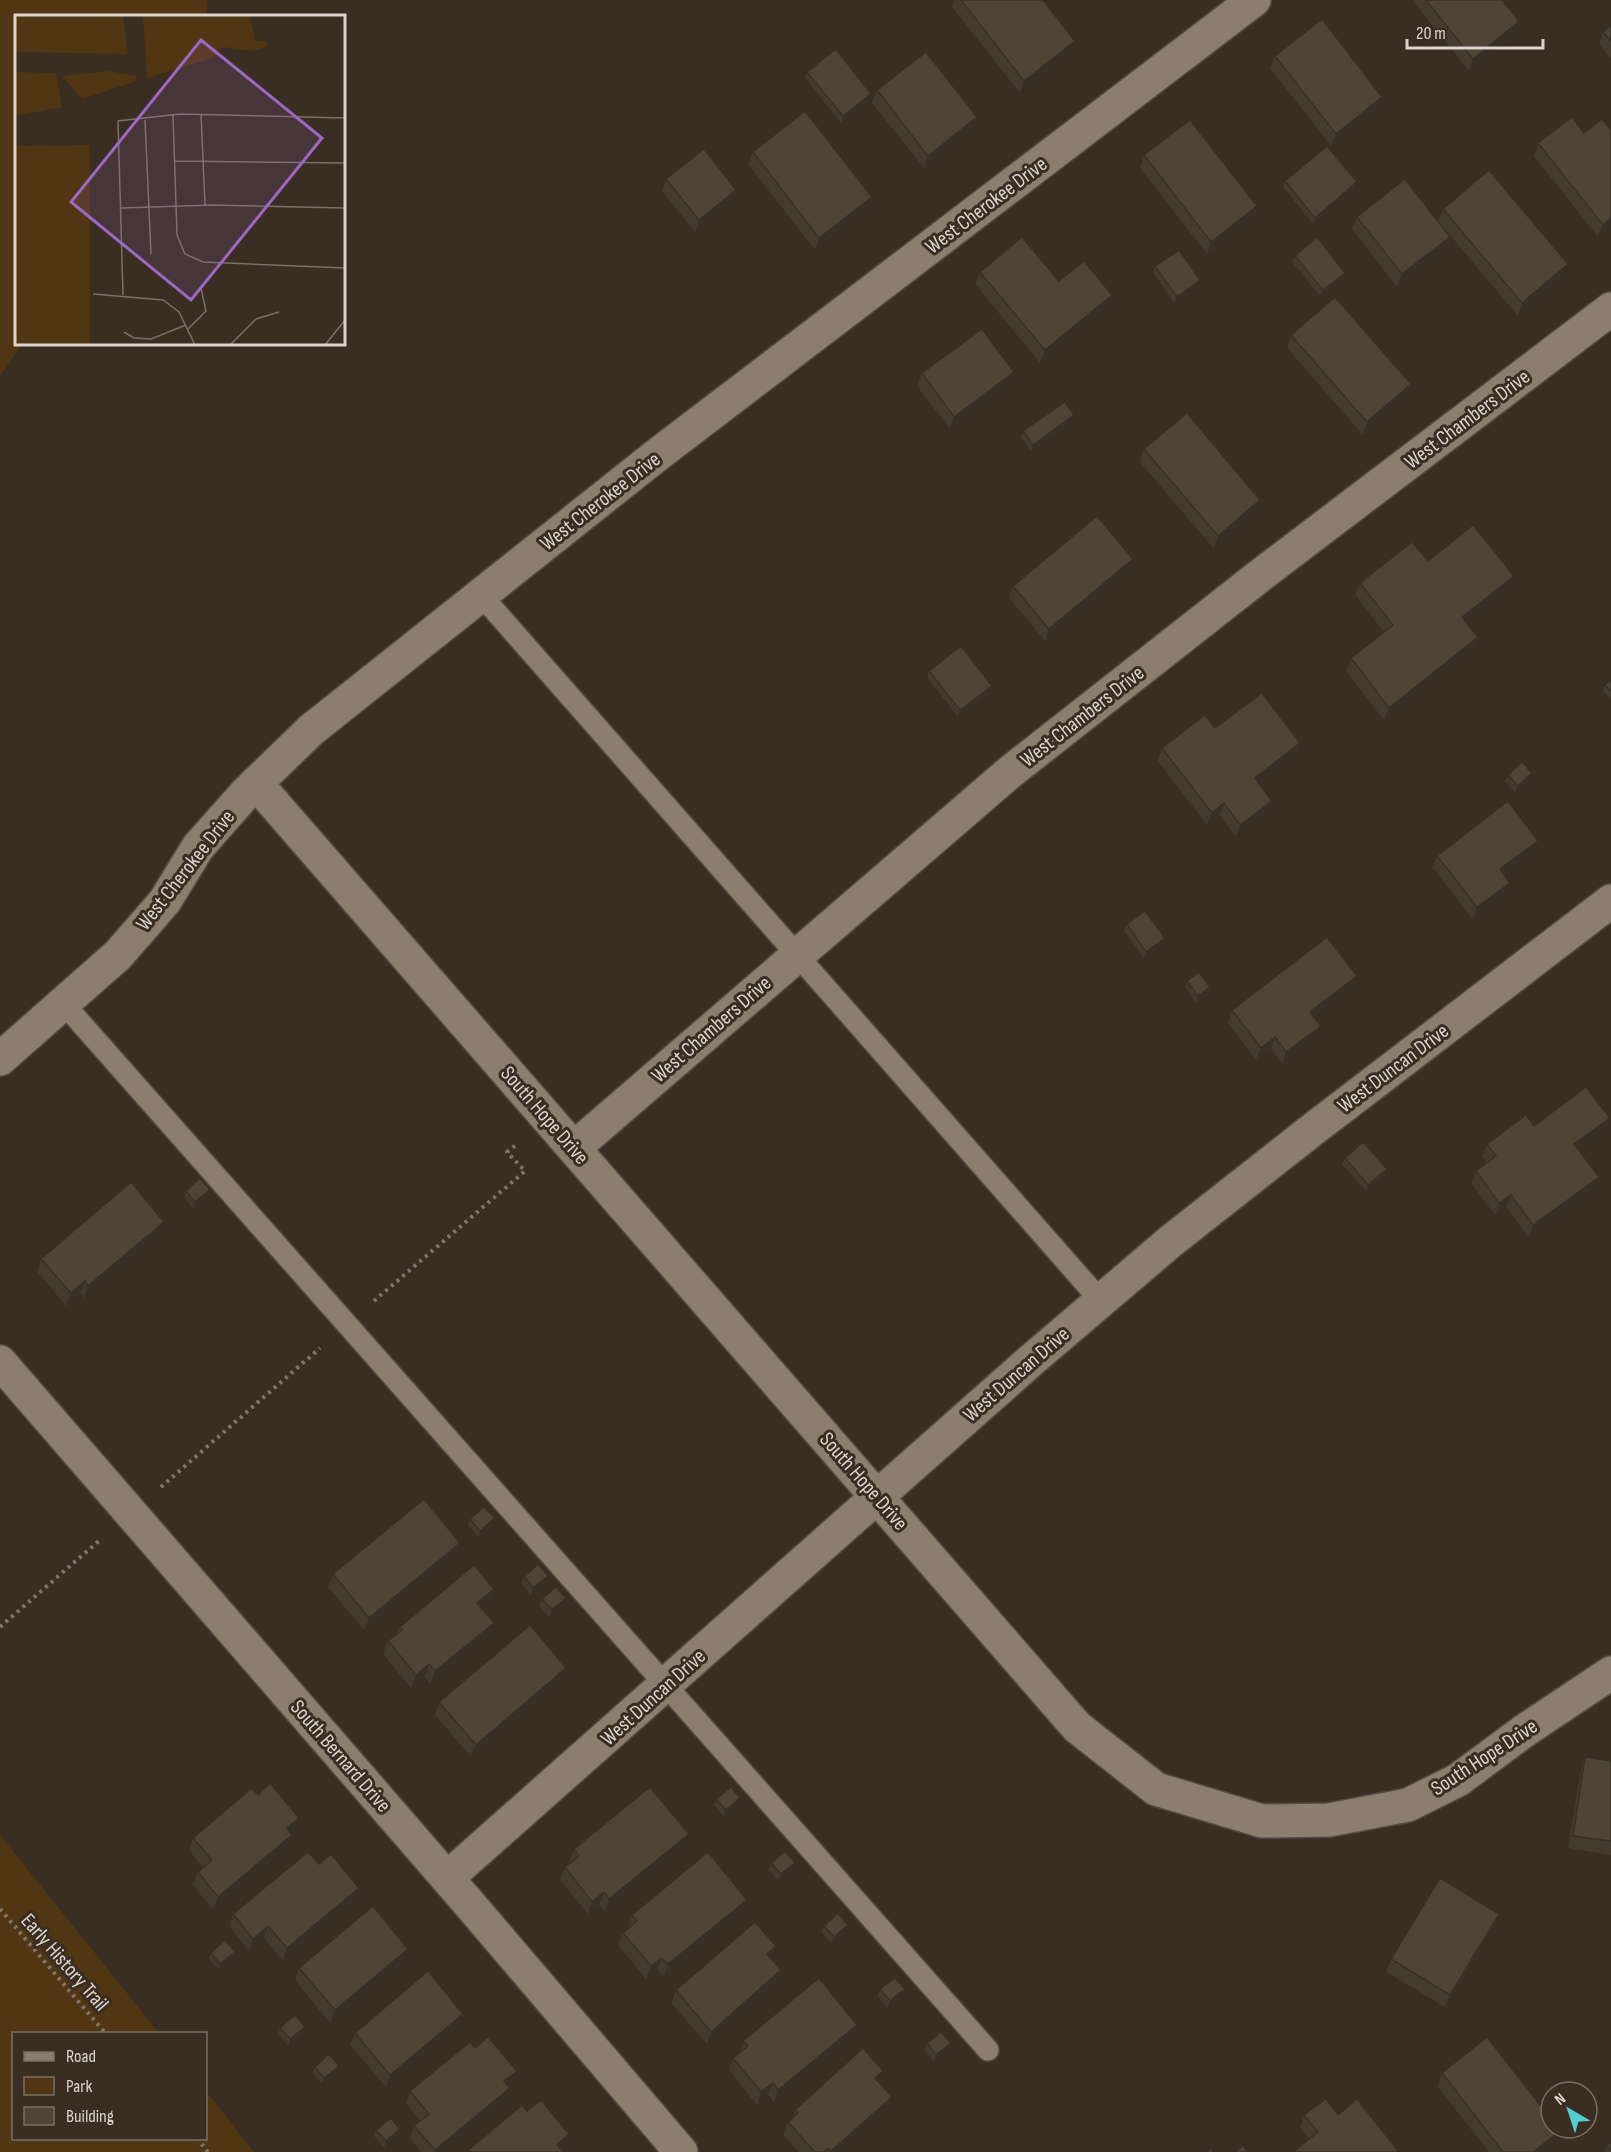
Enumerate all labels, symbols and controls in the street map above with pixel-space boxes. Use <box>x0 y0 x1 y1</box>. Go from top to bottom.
scale bar <box>1407 12 1544 50</box>
inset map <box>15 15 345 345</box>
text: 20 m <box>1416 23 1446 44</box>
street label: West Cherokee Drive <box>921 152 1052 259</box>
street label: West Chambers Drive <box>1400 364 1535 475</box>
street label: West Cherokee Drive <box>535 447 665 556</box>
street label: West Chambers Drive <box>1015 660 1149 772</box>
street label: West Cherokee Drive <box>131 805 240 935</box>
street label: West Chambers Drive <box>646 971 776 1088</box>
street label: West Duncan Drive <box>1333 1019 1454 1118</box>
street label: South Hope Drive <box>495 1061 594 1169</box>
street label: West Duncan Drive <box>958 1322 1074 1427</box>
street label: South Hope Drive <box>814 1427 913 1535</box>
street label: West Duncan Drive <box>596 1644 711 1751</box>
street label: South Bernard Drive <box>285 1695 396 1818</box>
street label: South Hope Drive <box>1426 1714 1542 1801</box>
street label: Early History Trail <box>15 1908 114 2016</box>
legend <box>12 2032 207 2140</box>
text: Road <box>66 2046 96 2067</box>
text: Park <box>66 2076 92 2097</box>
north arrow <box>1539 2080 1599 2140</box>
text: N <box>1551 2089 1570 2110</box>
text: Building <box>66 2106 114 2127</box>

